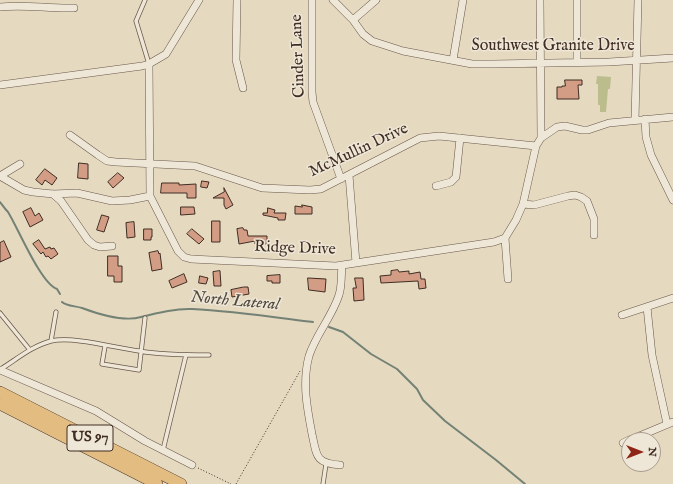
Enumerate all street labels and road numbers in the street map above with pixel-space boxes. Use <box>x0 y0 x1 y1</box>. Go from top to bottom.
street label: Cinder Lane <box>288 14 310 98</box>
street label: Southwest Granite Drive <box>471 37 635 57</box>
street label: McMullin Drive <box>306 120 412 182</box>
street label: Ridge Drive <box>254 238 336 260</box>
road number: US 97 <box>67 425 113 451</box>

